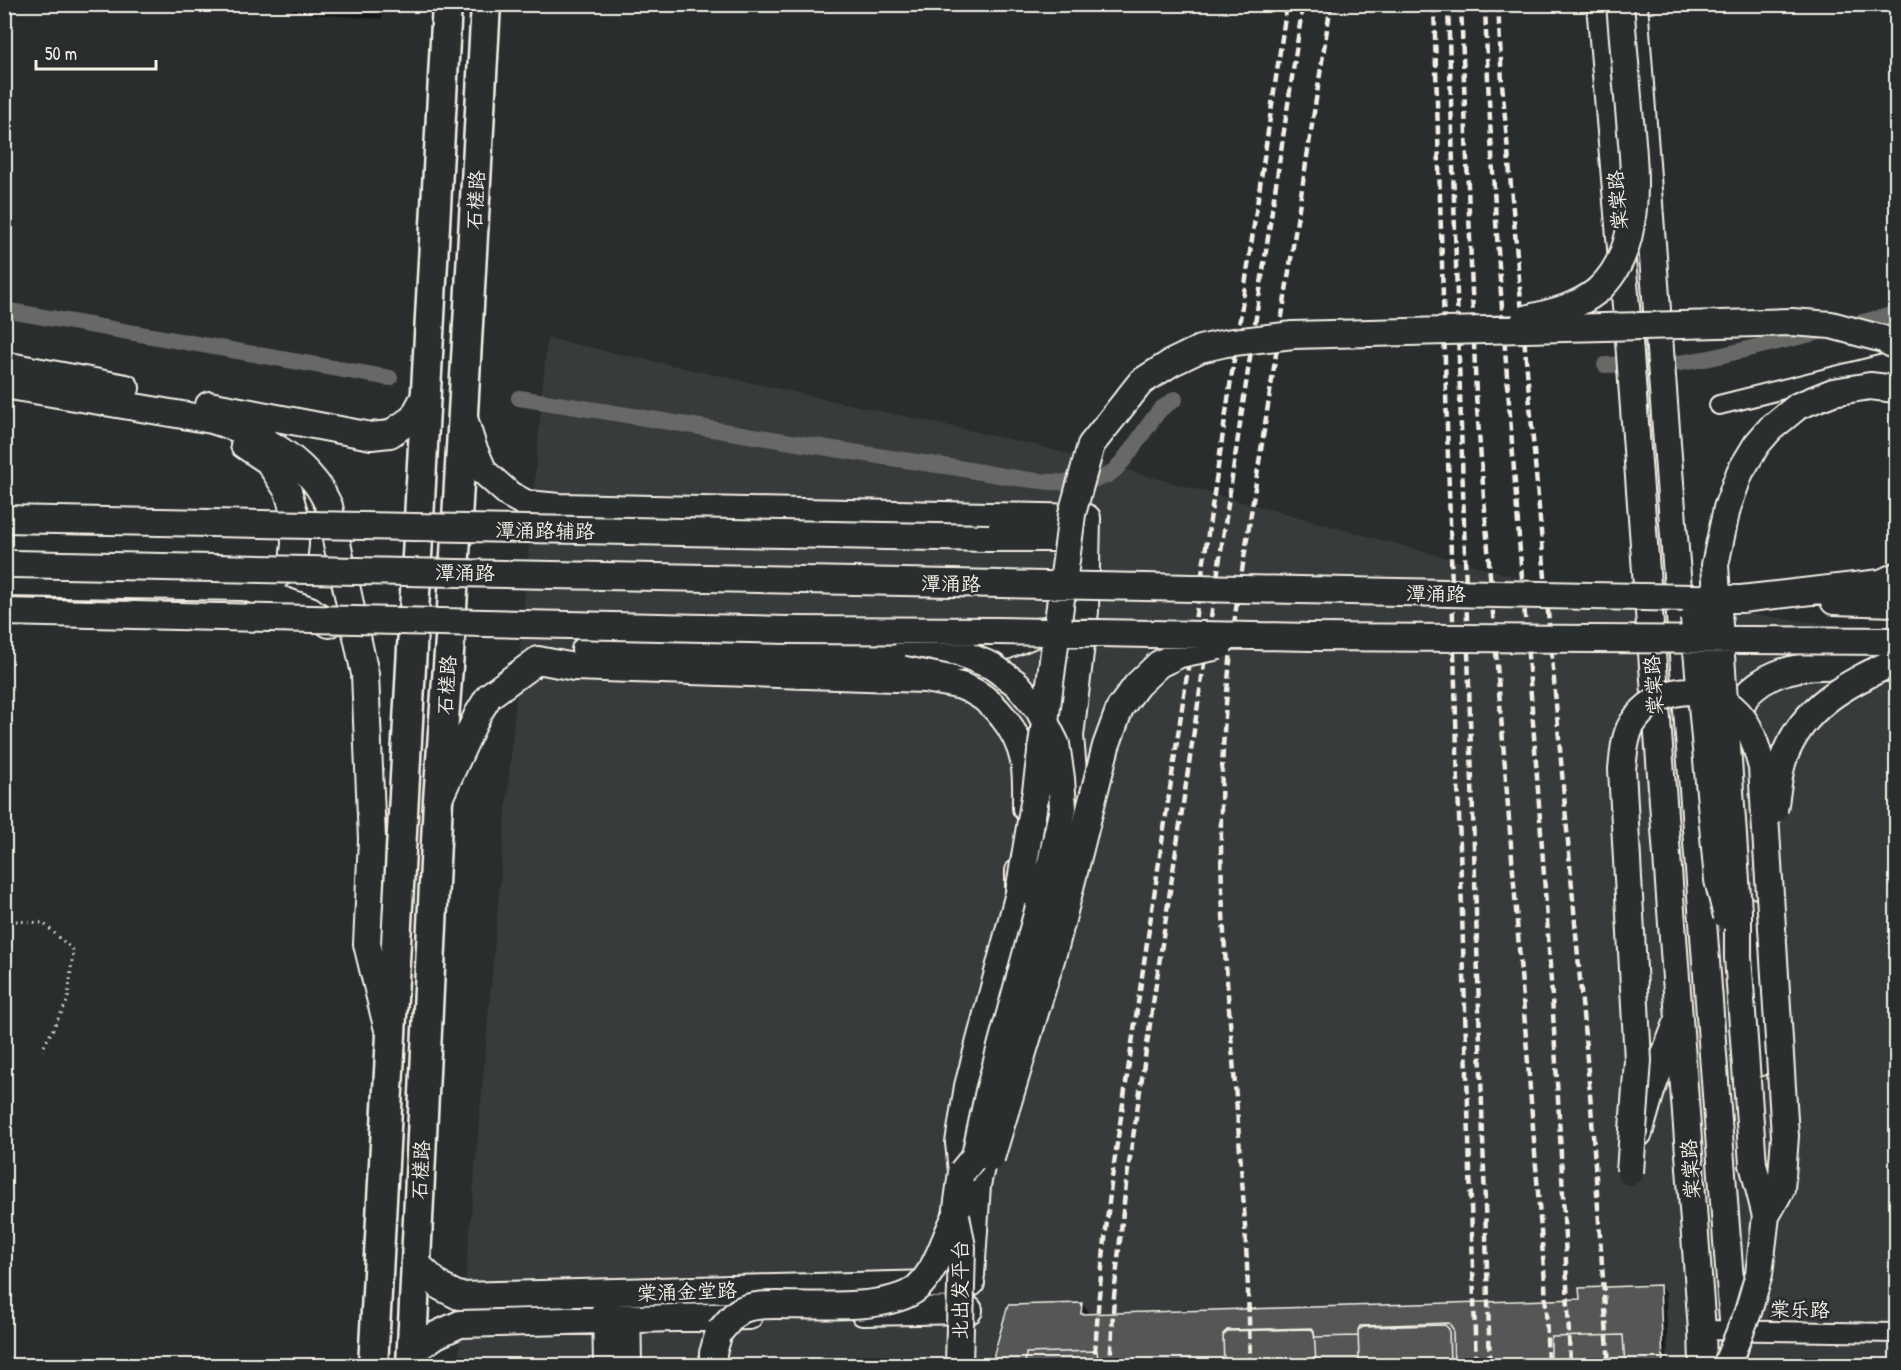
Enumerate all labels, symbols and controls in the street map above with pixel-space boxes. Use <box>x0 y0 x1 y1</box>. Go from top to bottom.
scale bar <box>36 33 156 71</box>
text: 50 m <box>45 41 77 66</box>
street label: 石槎路 <box>460 168 490 231</box>
street label: 棠棠路 <box>1601 168 1633 231</box>
street label: 潭涌路辅路 <box>495 516 596 544</box>
street label: 潭涌路 <box>435 558 496 586</box>
street label: 潭涌路 <box>921 569 982 597</box>
street label: 潭涌路 <box>1406 579 1467 607</box>
street label: 石槎路 <box>430 653 462 716</box>
street label: 棠棠路 <box>1637 653 1669 716</box>
street label: 棠棠路 <box>1674 1137 1706 1200</box>
street label: 石槎路 <box>405 1138 435 1201</box>
street label: 北出发平台 <box>946 1240 973 1340</box>
street label: 棠涌金堂路 <box>637 1276 738 1306</box>
street label: 棠乐路 <box>1770 1295 1831 1323</box>

